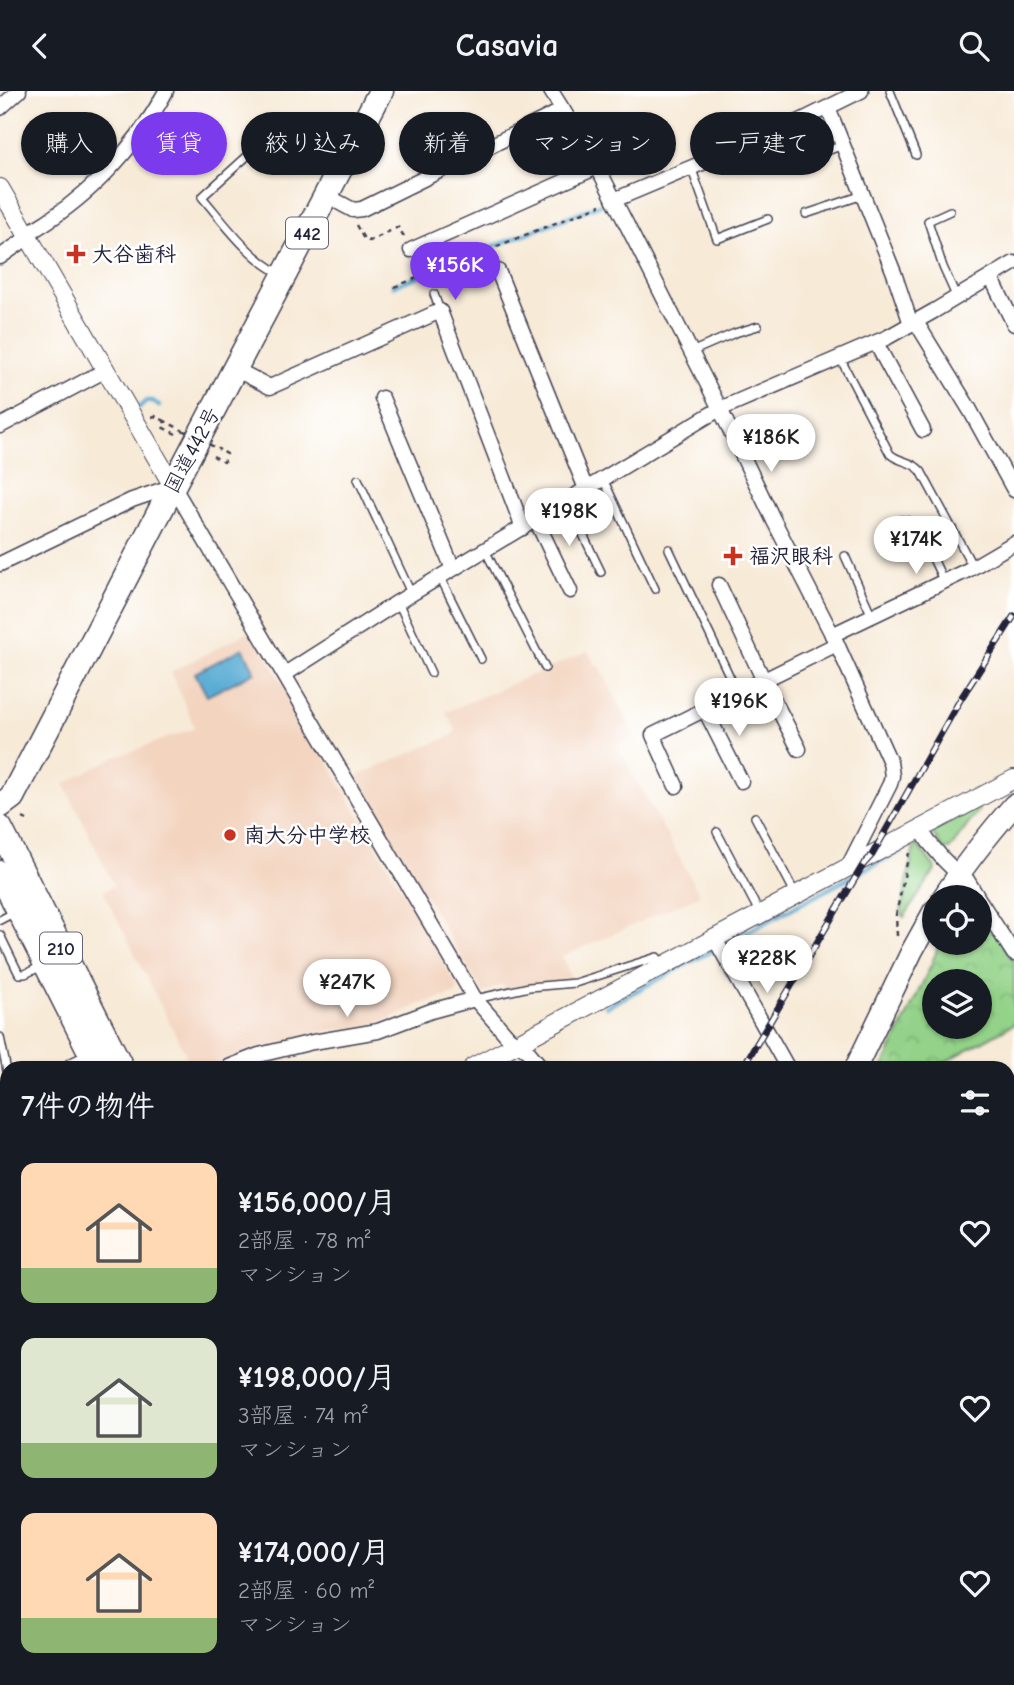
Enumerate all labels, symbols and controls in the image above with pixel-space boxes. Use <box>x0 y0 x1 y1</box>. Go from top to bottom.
icon: back <box>21 27 59 65</box>
text: Casavia <box>456 27 558 64</box>
icon: search <box>955 27 993 65</box>
chip: 購入 <box>21 112 117 175</box>
chip: 賃貸 <box>131 112 227 175</box>
chip: 絞り込み <box>241 112 385 175</box>
chip: 新着 <box>399 112 495 175</box>
chip: マンション <box>509 112 676 175</box>
chip: 一戸建て <box>690 112 834 175</box>
road number: 442 <box>286 217 328 249</box>
place label: 大谷歯科 <box>92 242 176 266</box>
pin: ¥156K <box>406 243 504 302</box>
marker: 大谷歯科 <box>66 244 86 264</box>
text: ¥156K <box>426 251 484 278</box>
street label: 国道442号 <box>159 403 225 497</box>
pin: ¥186K <box>722 415 820 474</box>
text: ¥186K <box>742 423 800 450</box>
pin: ¥198K <box>520 489 618 548</box>
text: ¥198K <box>540 497 598 524</box>
pin: ¥174K <box>867 517 965 576</box>
text: ¥174K <box>890 525 942 552</box>
place label: 福沢眼科 <box>749 544 833 568</box>
marker: 福沢眼科 <box>723 546 743 566</box>
pin: ¥196K <box>690 679 788 738</box>
text: ¥196K <box>710 687 768 714</box>
place label: 南大分中学校 <box>244 823 370 847</box>
marker: 南大分中学校 <box>222 827 238 843</box>
map controls <box>922 885 992 1039</box>
button: locate <box>922 885 992 955</box>
road number: 210 <box>40 933 82 963</box>
pin: ¥228K <box>718 935 816 995</box>
text: ¥228K <box>738 944 796 971</box>
pin: ¥247K <box>298 960 396 1019</box>
text: ¥247K <box>319 968 375 995</box>
button: layers <box>922 969 992 1039</box>
icon: filters <box>956 1084 994 1122</box>
text: 7件の物件 <box>21 1089 155 1124</box>
text: ¥156,000/月 <box>238 1185 397 1220</box>
icon: home <box>77 1191 161 1275</box>
icon: heart <box>956 1214 994 1252</box>
text: 2部屋 · 78 m² <box>238 1227 370 1254</box>
text: マンション <box>238 1261 352 1288</box>
text: ¥198,000/月 <box>238 1360 396 1395</box>
icon: home <box>77 1366 161 1450</box>
icon: heart <box>956 1389 994 1427</box>
text: 3部屋 · 74 m² <box>238 1402 368 1429</box>
text: マンション <box>238 1436 352 1463</box>
text: ¥174,000/月 <box>238 1535 390 1570</box>
icon: home <box>77 1541 161 1625</box>
icon: heart <box>956 1564 994 1602</box>
text: 2部屋 · 60 m² <box>238 1577 374 1604</box>
text: マンション <box>238 1611 352 1638</box>

